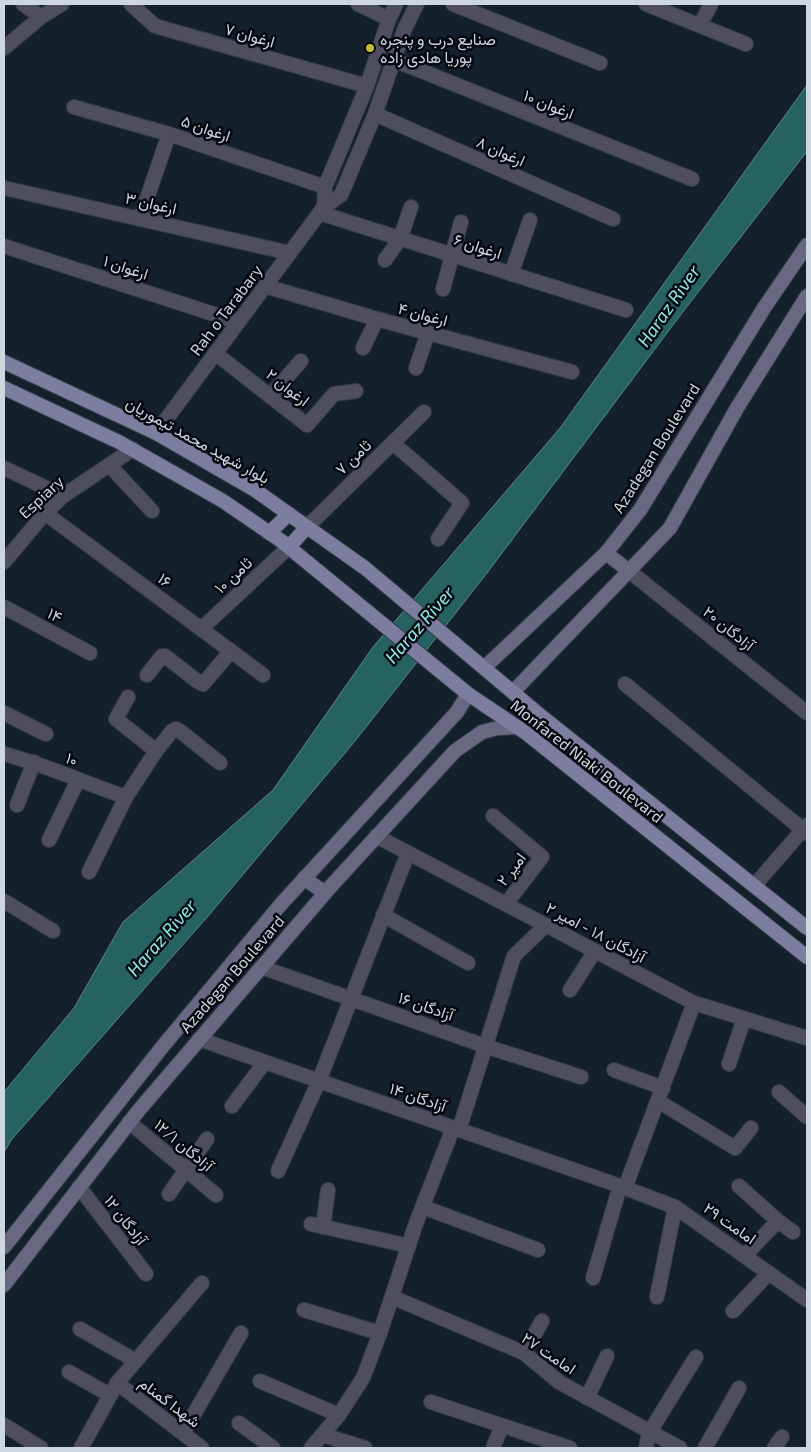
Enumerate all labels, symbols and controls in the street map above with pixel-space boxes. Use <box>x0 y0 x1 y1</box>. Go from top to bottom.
street label: ارغوان ۷ <box>222 18 277 53</box>
place label: صنایع درب و پنجره پوریا هادی زاده <box>380 29 496 69</box>
marker: صنایع درب و پنجره پوریا هادی زاده <box>364 42 376 54</box>
street label: ارغوان ۱۰ <box>520 85 577 124</box>
street label: ارغوان ۵ <box>178 110 233 147</box>
street label: ارغوان ۸ <box>473 132 528 171</box>
street label: ارغوان ۳ <box>123 187 179 220</box>
street label: ارغوان ۶ <box>451 229 505 264</box>
street label: ارغوان ۱ <box>101 250 151 285</box>
street label: Rah o Tarabary <box>185 260 266 359</box>
water label: Haraz River <box>632 260 705 350</box>
street label: ارغوان ۴ <box>396 298 450 331</box>
street label: ارغوان ۲ <box>262 364 314 411</box>
street label: Azadegan Boulevard <box>608 379 703 516</box>
street label: بلوار شهید محمد تیموریان <box>122 392 273 489</box>
street label: ثامن ۷ <box>331 435 376 480</box>
street label: Espiary <box>14 471 67 522</box>
street label: ثامن ۱۰ <box>210 553 257 598</box>
street label: ۱۶ <box>155 568 176 591</box>
water label: Haraz River <box>380 581 459 667</box>
street label: آزادگان ۲۰ <box>699 601 760 656</box>
street label: ۱۴ <box>45 603 66 626</box>
street label: Monfared Niaki Boulevard <box>507 695 667 826</box>
street label: ۱۰ <box>63 748 81 770</box>
street label: امیر ۲ <box>492 848 531 890</box>
water label: Haraz River <box>122 894 201 980</box>
street label: آزادگان ۱۸ - امیر ۲ <box>542 897 650 968</box>
street label: Azadegan Boulevard <box>176 911 288 1036</box>
street label: آزادگان ۱۶ <box>395 987 458 1026</box>
street label: آزادگان ۱۴ <box>387 1078 450 1117</box>
street label: آزادگان ۱۲/۱ <box>150 1115 219 1177</box>
street label: آزادگان ۱۲ <box>99 1191 153 1251</box>
street label: امامت ۲۹ <box>700 1198 760 1247</box>
street label: امامت ۲۷ <box>519 1328 580 1378</box>
street label: شهدا گمنام <box>135 1372 205 1432</box>

